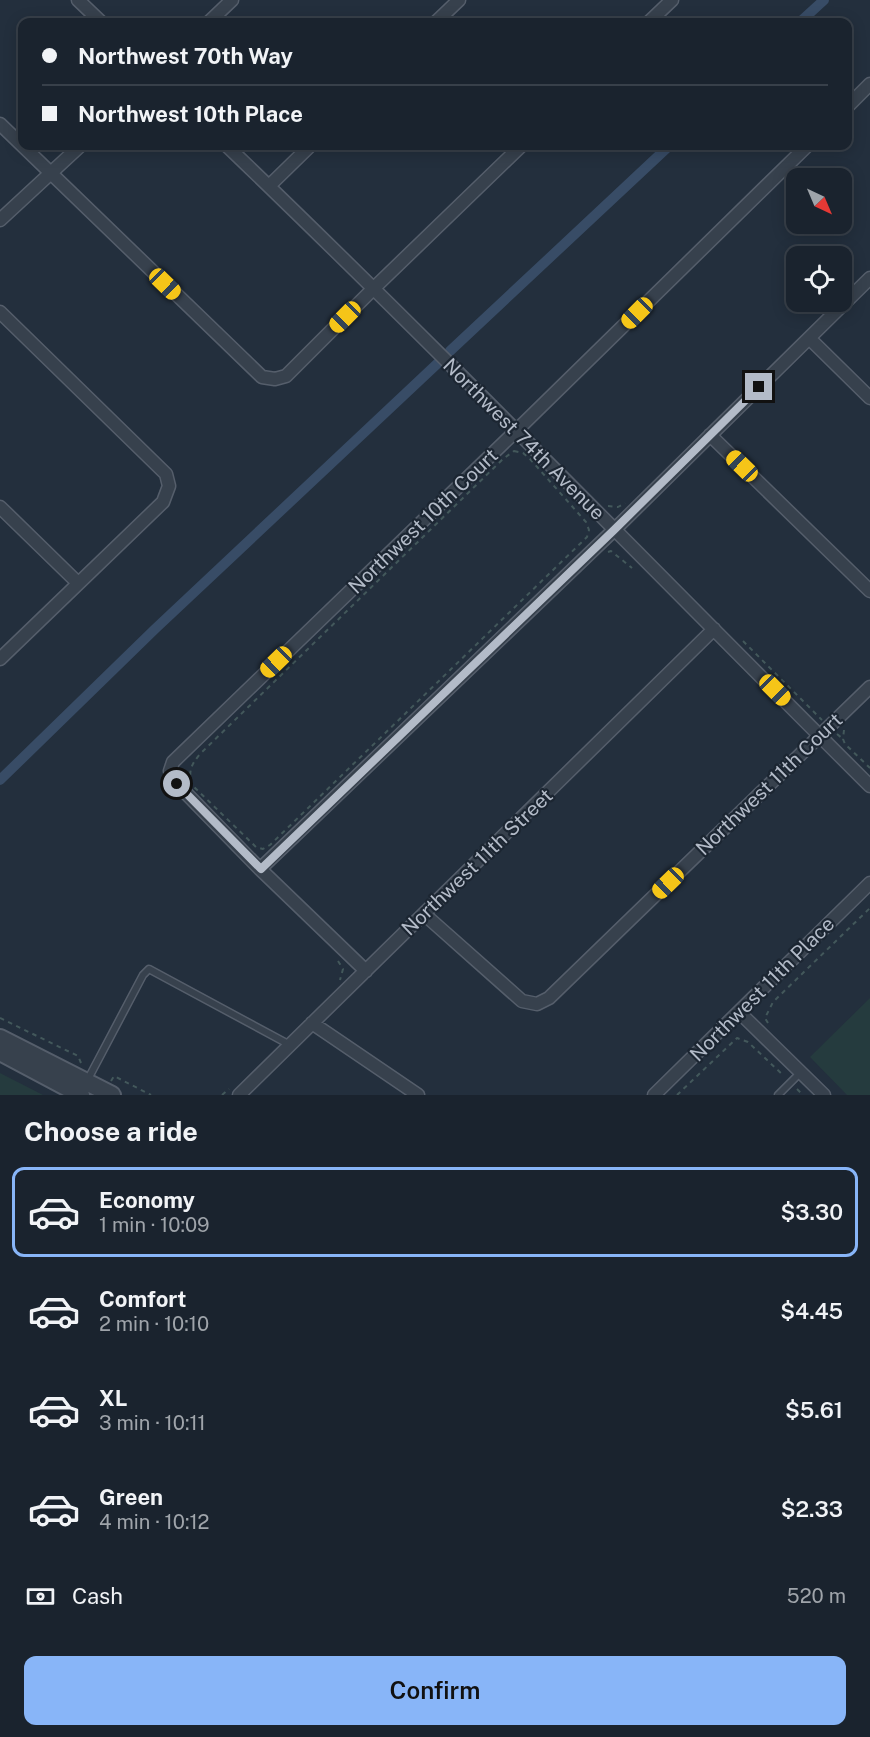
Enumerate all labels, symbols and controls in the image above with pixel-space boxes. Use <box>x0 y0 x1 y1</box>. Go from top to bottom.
text: Northwest 70th Way <box>78 43 293 69</box>
text: Northwest 10th Place <box>78 101 303 127</box>
north arrow <box>786 168 852 234</box>
map controls <box>786 168 852 312</box>
button: locate <box>786 246 852 312</box>
car <box>146 265 184 303</box>
car <box>618 294 656 332</box>
car <box>326 298 364 336</box>
street label: Northwest 74th Avenue <box>438 353 610 525</box>
route end <box>745 373 772 400</box>
street label: Northwest 10th Court <box>343 443 503 599</box>
car <box>723 447 761 485</box>
car <box>257 643 295 681</box>
car <box>756 671 794 709</box>
street label: Northwest 11th Court <box>691 708 847 860</box>
route start <box>163 770 190 797</box>
street label: Northwest 11th Street <box>396 784 558 940</box>
car <box>649 864 687 902</box>
street label: Northwest 11th Place <box>685 912 839 1066</box>
text: Choose a ride <box>24 1115 198 1147</box>
icon: car <box>27 1185 81 1239</box>
text: Economy <box>99 1187 195 1213</box>
text: $3.30 <box>780 1199 843 1225</box>
text: 1 min · 10:09 <box>99 1213 210 1237</box>
icon: car <box>27 1284 81 1338</box>
text: Comfort <box>99 1286 186 1312</box>
text: $4.45 <box>780 1298 843 1324</box>
text: 2 min · 10:10 <box>99 1312 209 1336</box>
icon: car <box>27 1383 81 1437</box>
text: XL <box>99 1385 127 1411</box>
text: $5.61 <box>785 1397 843 1423</box>
text: 3 min · 10:11 <box>99 1411 206 1435</box>
icon: car <box>27 1482 81 1536</box>
text: Green <box>99 1484 163 1510</box>
text: $2.33 <box>781 1496 843 1522</box>
text: 4 min · 10:12 <box>99 1510 209 1534</box>
icon: cash <box>24 1580 57 1613</box>
text: Cash <box>72 1583 123 1609</box>
text: 520 m <box>787 1584 846 1608</box>
button: Confirm <box>24 1656 846 1725</box>

